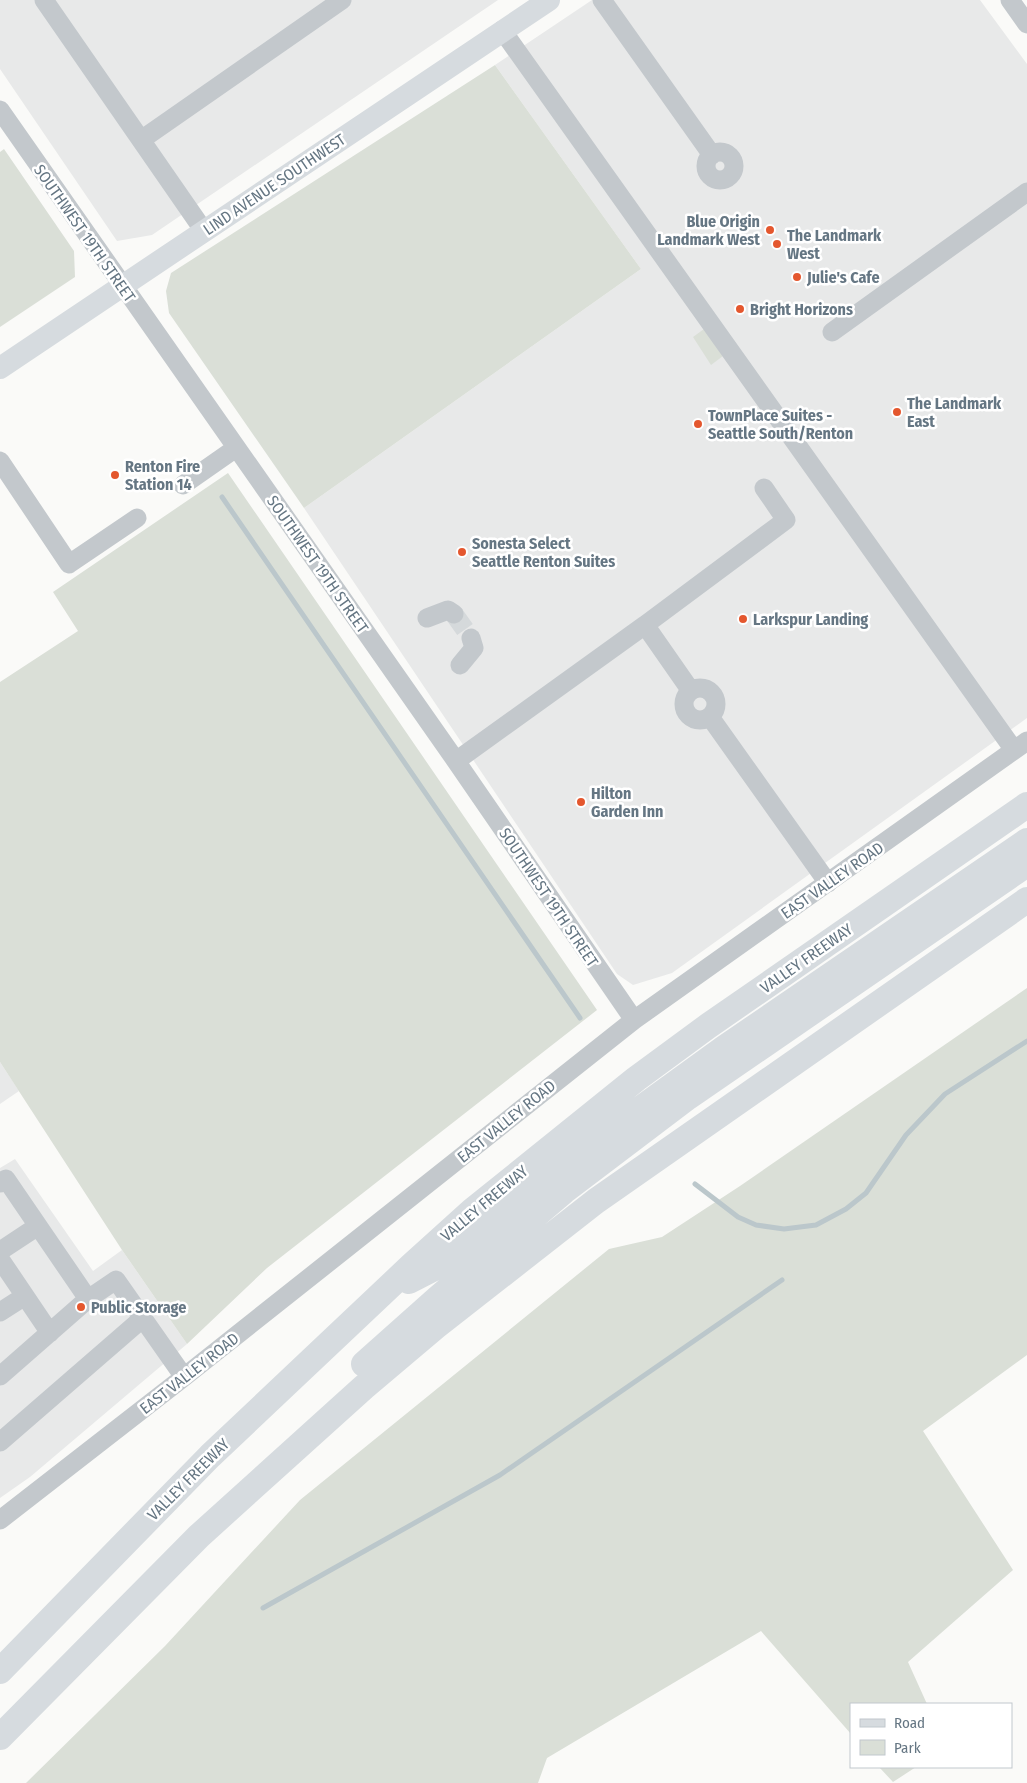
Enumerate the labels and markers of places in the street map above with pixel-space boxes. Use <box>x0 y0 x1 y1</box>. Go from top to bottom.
place label: Blue Origin Landmark West <box>657 212 760 249</box>
marker: Blue Origin Landmark West <box>764 224 776 236</box>
place label: The Landmark West <box>787 226 882 263</box>
marker: The Landmark West <box>771 238 783 250</box>
place label: Julie's Cafe <box>806 268 880 287</box>
marker: Julie's Cafe <box>791 271 803 283</box>
place label: Bright Horizons <box>750 300 853 319</box>
marker: Bright Horizons <box>734 303 746 315</box>
place label: The Landmark East <box>907 394 1002 431</box>
place label: TownPlace Suites - Seattle South/Renton <box>708 406 853 443</box>
marker: The Landmark East <box>891 406 903 418</box>
marker: TownPlace Suites - Seattle South/Renton <box>692 418 704 430</box>
place label: Renton Fire Station 14 <box>125 457 200 494</box>
marker: Renton Fire Station 14 <box>109 469 121 481</box>
place label: Sonesta Select Seattle Renton Suites <box>472 534 615 571</box>
marker: Sonesta Select Seattle Renton Suites <box>456 546 468 558</box>
place label: Larkspur Landing <box>753 610 868 629</box>
marker: Larkspur Landing <box>737 613 749 625</box>
place label: Hilton Garden Inn <box>591 784 663 821</box>
marker: Hilton Garden Inn <box>575 796 587 808</box>
place label: Public Storage <box>91 1298 186 1317</box>
marker: Public Storage <box>75 1301 87 1313</box>

